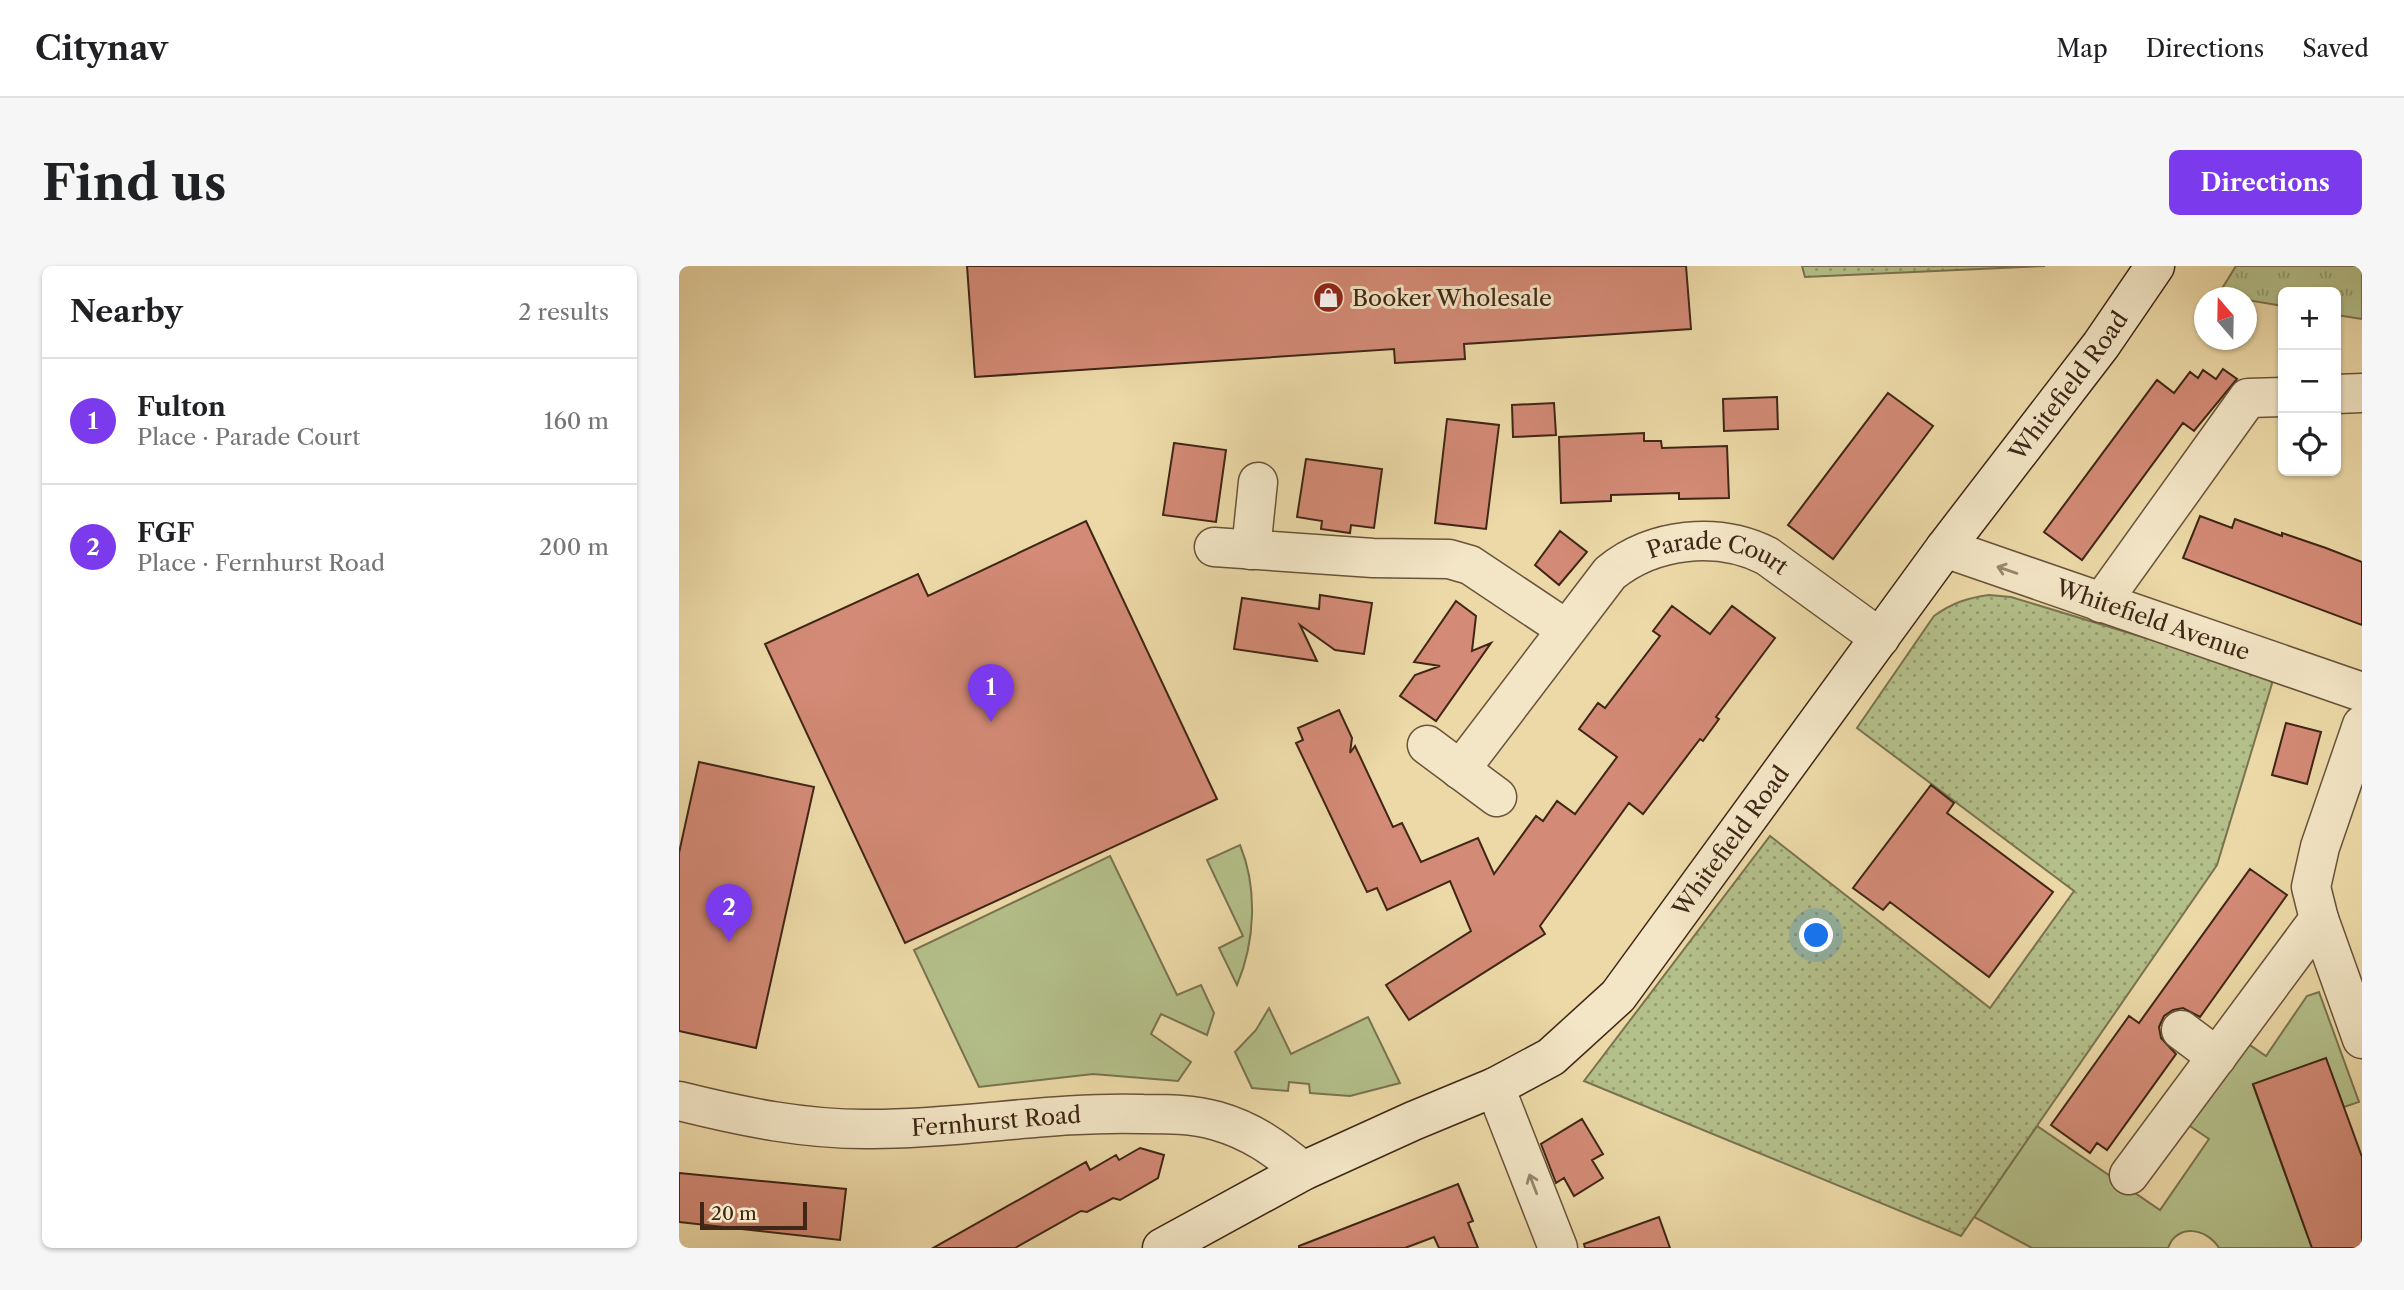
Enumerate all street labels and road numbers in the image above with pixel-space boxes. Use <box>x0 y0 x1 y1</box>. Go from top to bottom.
street label: Whitefield Road <box>2003 306 2134 467</box>
street label: Parade Court <box>1643 527 1794 581</box>
street label: Whitefield Avenue <box>2051 573 2254 666</box>
street label: Whitefield Road <box>1666 760 1795 923</box>
street label: Fernhurst Road <box>910 1101 1082 1142</box>

